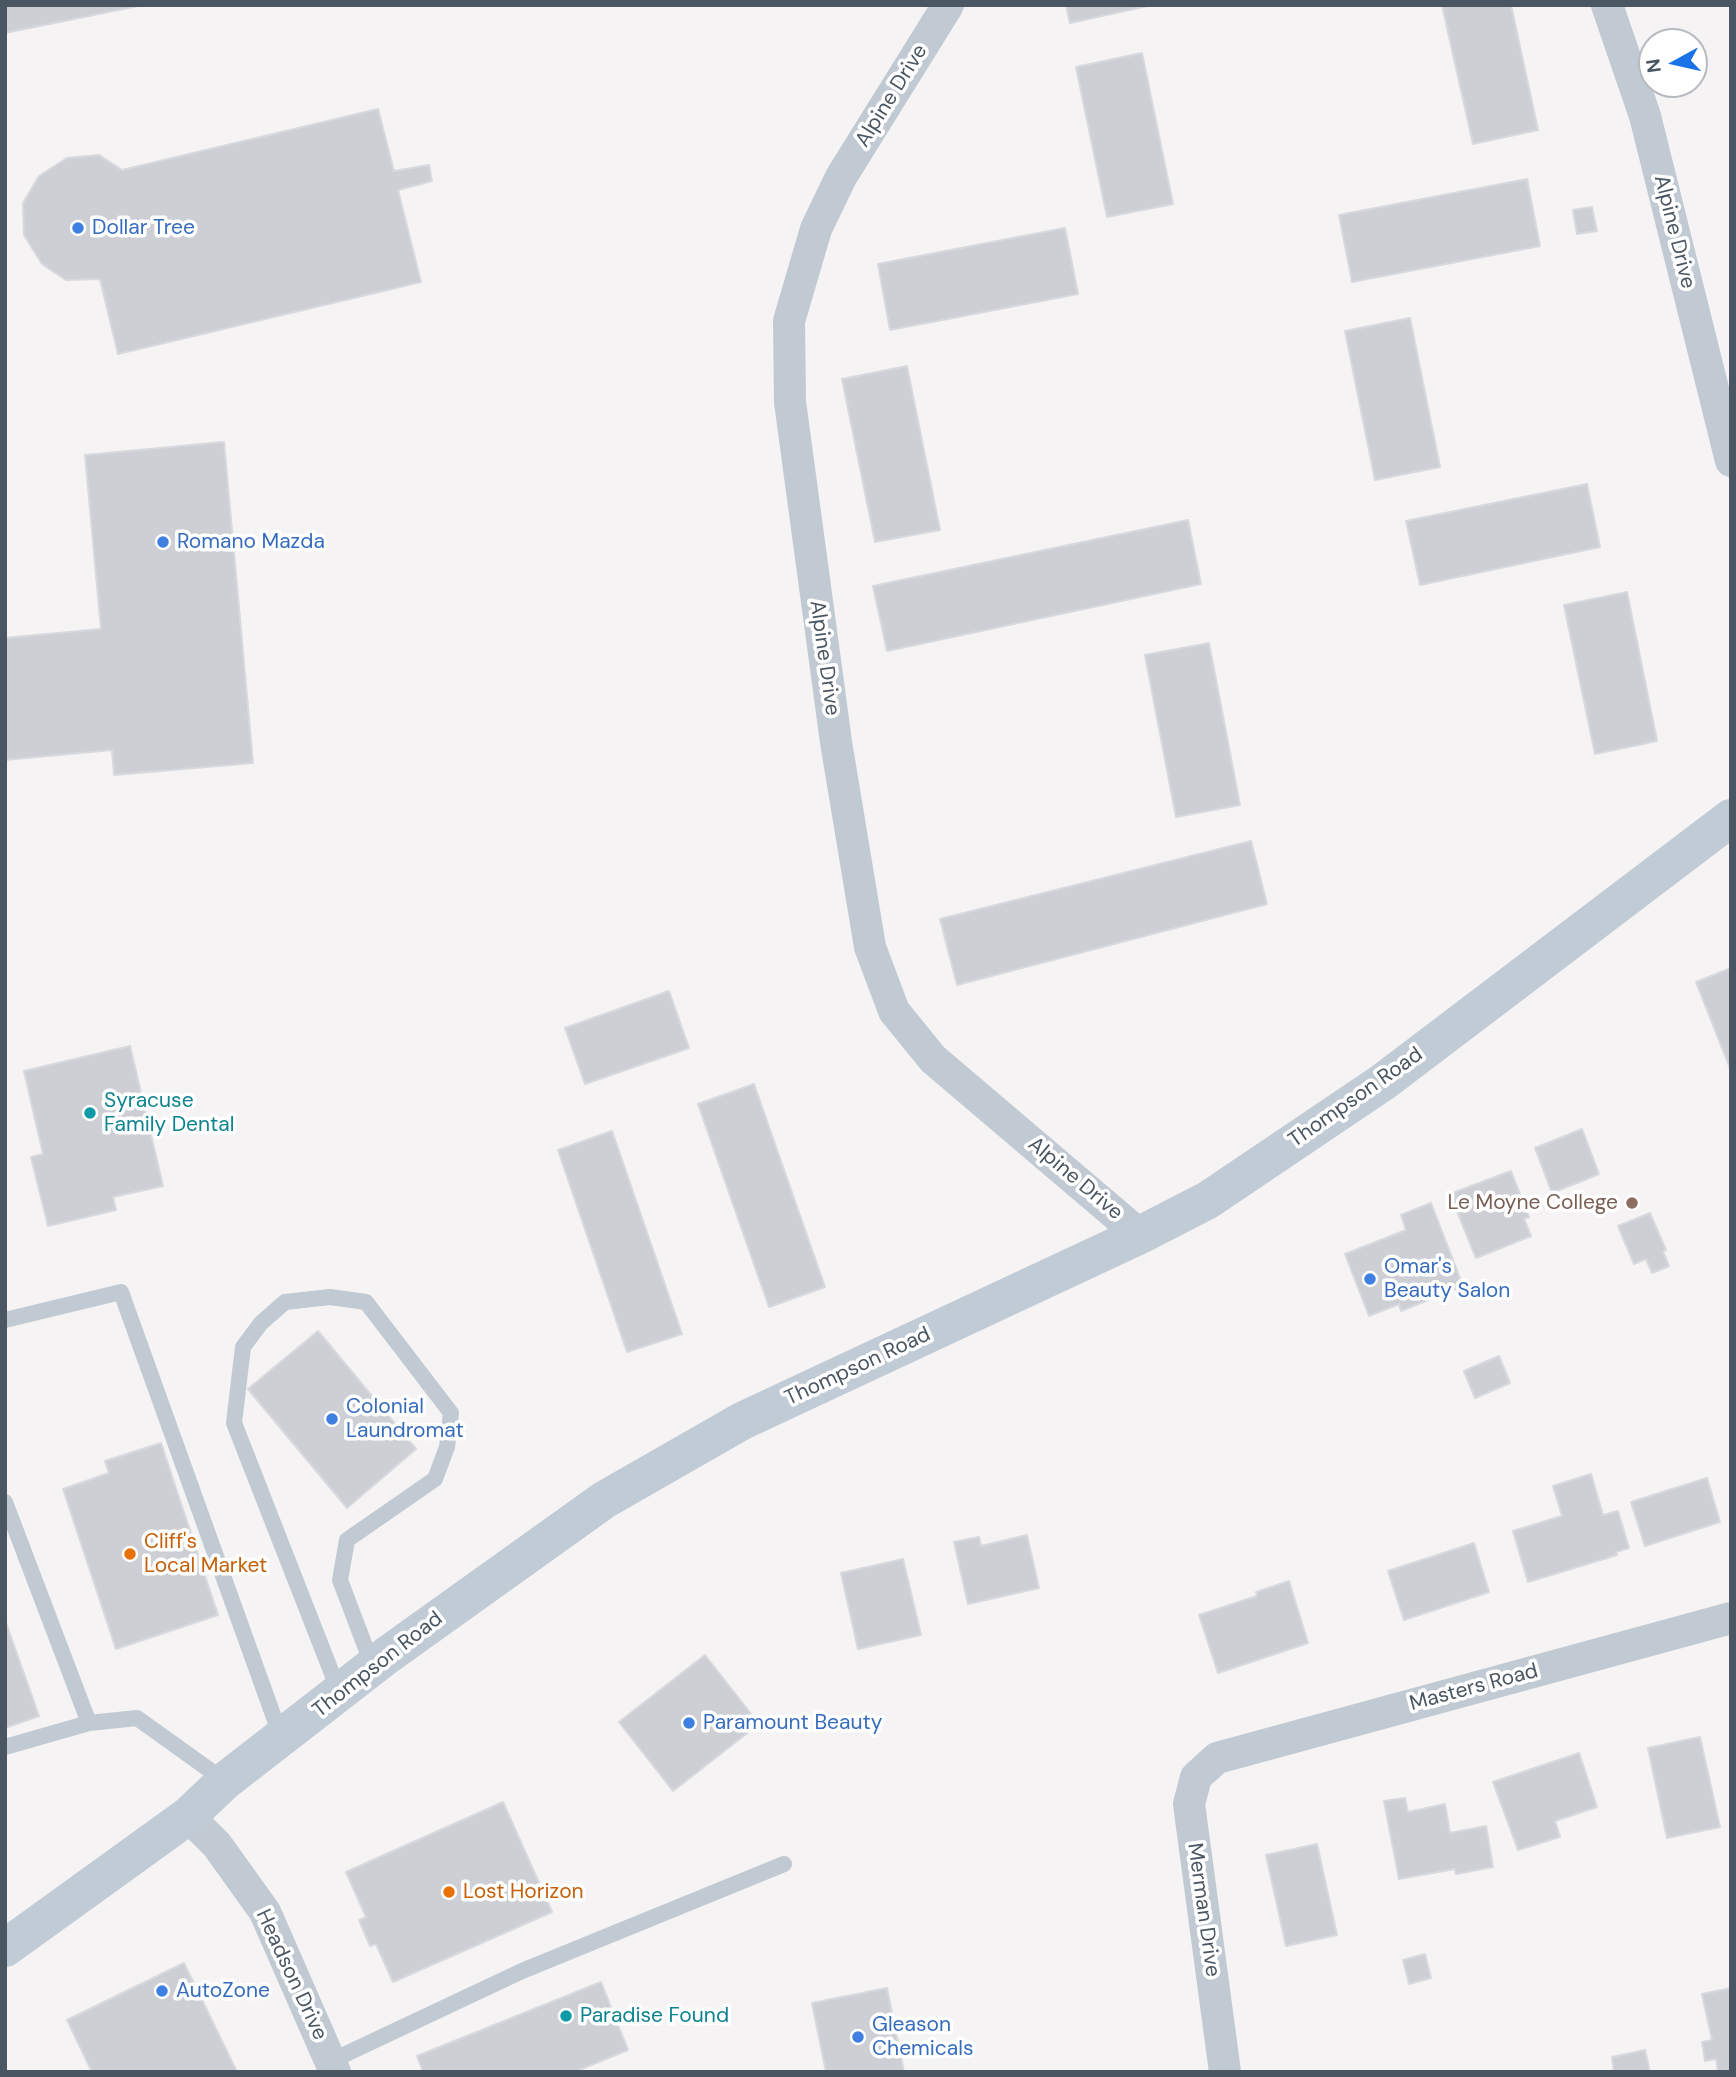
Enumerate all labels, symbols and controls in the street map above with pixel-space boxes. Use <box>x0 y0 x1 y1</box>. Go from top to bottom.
north arrow <box>1638 28 1708 98</box>
street label: Alpine Drive <box>851 40 933 152</box>
text: N <box>1640 57 1667 74</box>
street label: Alpine Drive <box>1648 173 1700 291</box>
place label: Dollar Tree <box>92 215 195 241</box>
marker: Dollar Tree <box>70 220 86 236</box>
place label: Romano Mazda <box>177 529 325 555</box>
marker: Romano Mazda <box>155 534 171 550</box>
street label: Alpine Drive <box>803 599 845 717</box>
street label: Thompson Road <box>1284 1042 1428 1154</box>
place label: Syracuse Family Dental <box>104 1088 234 1138</box>
marker: Syracuse Family Dental <box>82 1105 98 1121</box>
street label: Alpine Drive <box>1022 1132 1128 1226</box>
place label: Le Moyne College <box>1447 1190 1618 1216</box>
marker: Le Moyne College <box>1624 1195 1640 1211</box>
place label: Omar's Beauty Salon <box>1384 1254 1510 1304</box>
marker: Omar's Beauty Salon <box>1362 1271 1378 1287</box>
street label: Thompson Road <box>781 1322 935 1412</box>
place label: Colonial Laundromat <box>346 1394 464 1444</box>
marker: Colonial Laundromat <box>324 1411 340 1427</box>
place label: Cliff's Local Market <box>144 1529 267 1579</box>
marker: Cliff's Local Market <box>122 1546 138 1562</box>
street label: Thompson Road <box>308 1607 448 1723</box>
street label: Masters Road <box>1407 1659 1541 1717</box>
place label: Paramount Beauty <box>703 1710 882 1736</box>
marker: Paramount Beauty <box>681 1715 697 1731</box>
street label: Merman Drive <box>1181 1841 1225 1979</box>
place label: Lost Horizon <box>463 1879 584 1905</box>
marker: Lost Horizon <box>441 1884 457 1900</box>
street label: Headson Drive <box>250 1906 332 2044</box>
place label: AutoZone <box>176 1978 270 2004</box>
marker: AutoZone <box>154 1983 170 1999</box>
place label: Paradise Found <box>580 2003 729 2029</box>
marker: Paradise Found <box>558 2008 574 2024</box>
place label: Gleason Chemicals <box>872 2012 973 2062</box>
marker: Gleason Chemicals <box>850 2029 866 2045</box>

